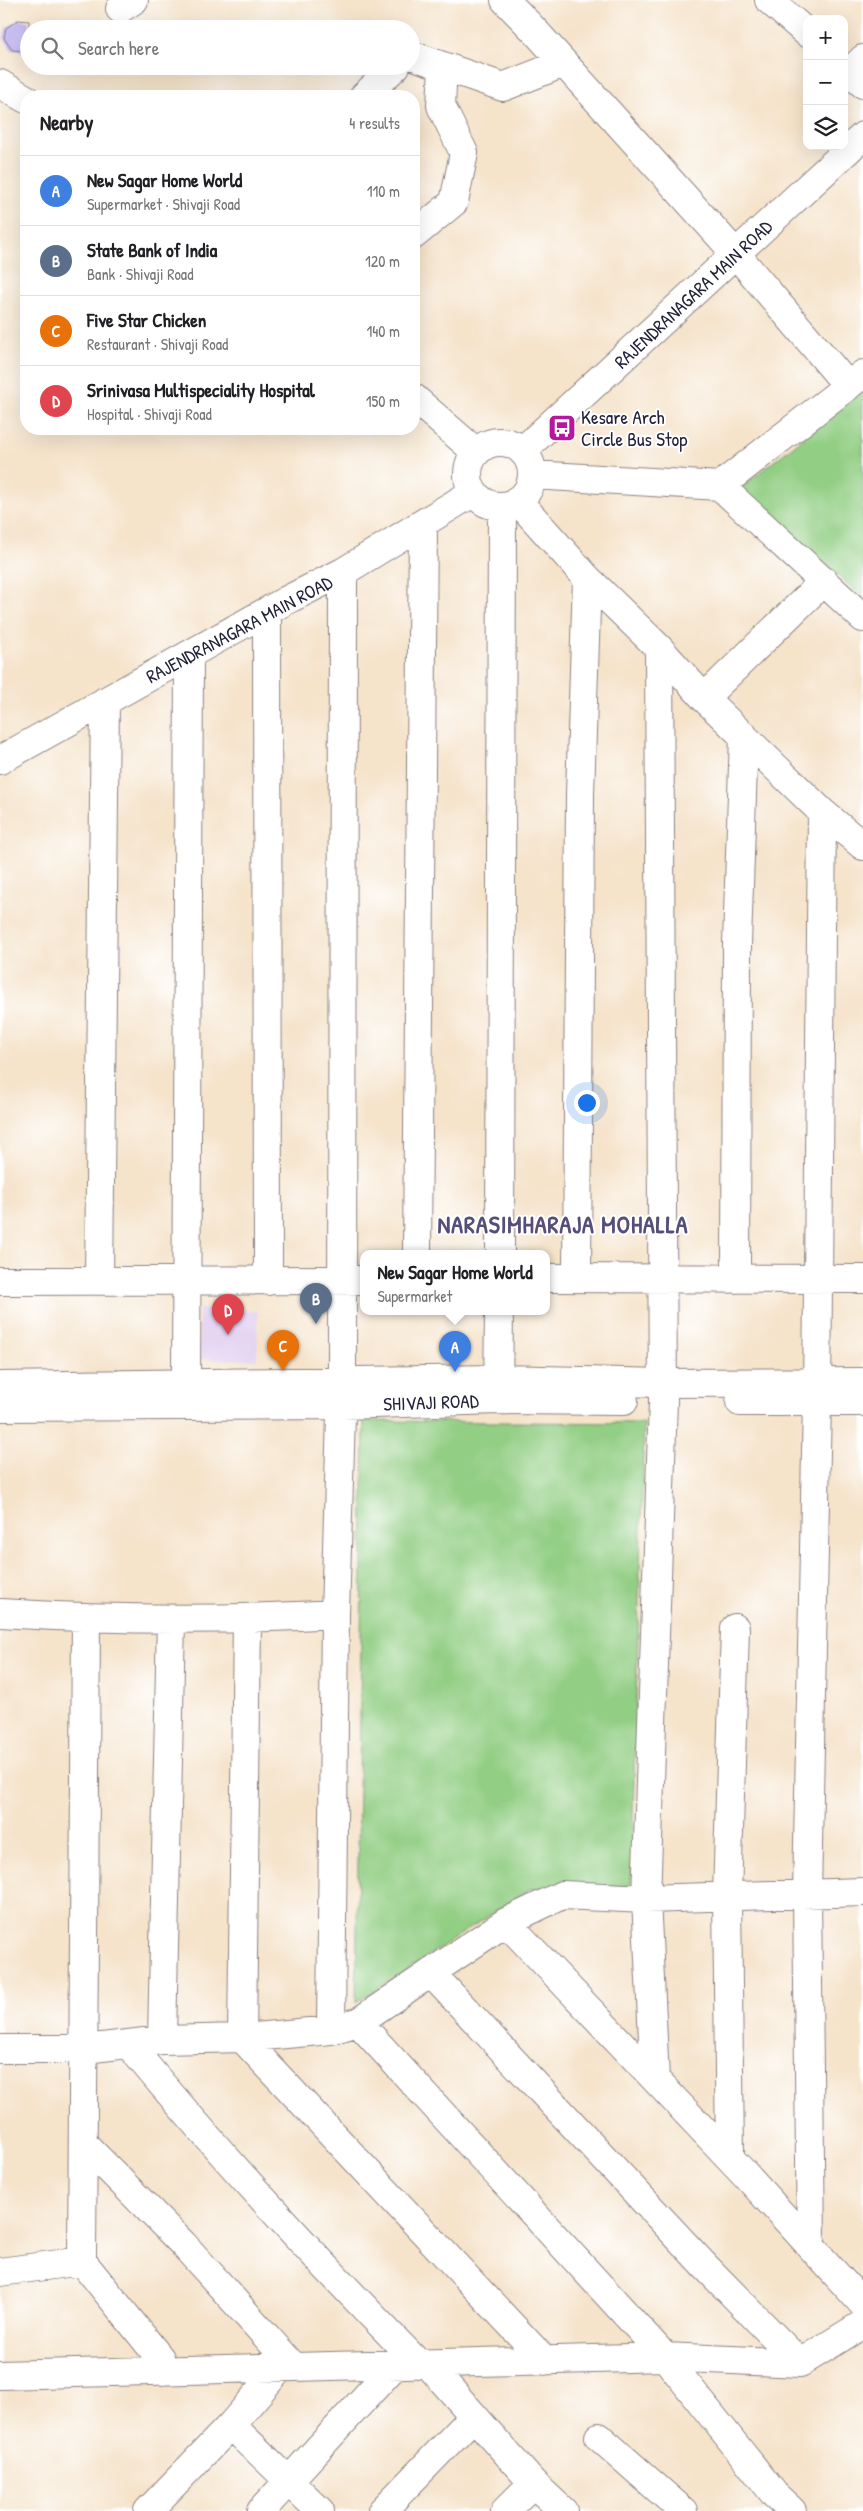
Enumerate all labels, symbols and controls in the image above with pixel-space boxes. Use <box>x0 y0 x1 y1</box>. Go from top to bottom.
map controls <box>803 15 848 150</box>
button: + <box>803 15 848 60</box>
search box <box>20 20 420 75</box>
icon: search <box>38 34 66 62</box>
text: Search here <box>78 35 159 61</box>
button: − <box>803 60 848 105</box>
button: layers <box>803 105 848 150</box>
text: Nearby <box>40 108 93 137</box>
text: 4 results <box>349 112 400 134</box>
text: New Sagar Home World <box>87 167 242 193</box>
text: A <box>52 180 60 202</box>
text: 110 m <box>367 180 400 202</box>
text: Supermarket · Shivaji Road <box>87 193 240 215</box>
street label: RAJENDRANAGARA MAIN ROAD <box>608 214 778 374</box>
text: State Bank of India <box>87 237 217 263</box>
text: B <box>52 250 60 272</box>
text: 120 m <box>365 250 400 272</box>
text: Bank · Shivaji Road <box>87 263 193 285</box>
text: Five Star Chicken <box>87 307 206 333</box>
text: C <box>52 320 60 342</box>
text: 140 m <box>366 320 400 342</box>
text: Restaurant · Shivaji Road <box>87 333 228 355</box>
text: Srinivasa Multispeciality Hospital <box>87 377 315 403</box>
text: D <box>52 390 60 412</box>
text: 150 m <box>366 390 400 412</box>
text: Hospital · Shivaji Road <box>87 403 212 425</box>
place label: Kesare Arch Circle Bus Stop <box>581 404 687 452</box>
bus stop icon: Kesare Arch Circle Bus Stop <box>547 413 577 443</box>
street label: RAJENDRANAGARA MAIN ROAD <box>141 569 337 689</box>
your location <box>574 1090 600 1116</box>
district label: NARASIMHARAJA MOHALLA <box>438 1208 688 1240</box>
popup <box>360 1250 550 1315</box>
text: New Sagar Home World <box>377 1259 533 1285</box>
pin: B <box>300 1283 332 1324</box>
text: Supermarket <box>377 1285 452 1307</box>
pin: D <box>212 1294 244 1335</box>
pin: C <box>267 1330 299 1371</box>
pin: A <box>439 1331 471 1372</box>
street label: SHIVAJI ROAD <box>383 1387 479 1417</box>

